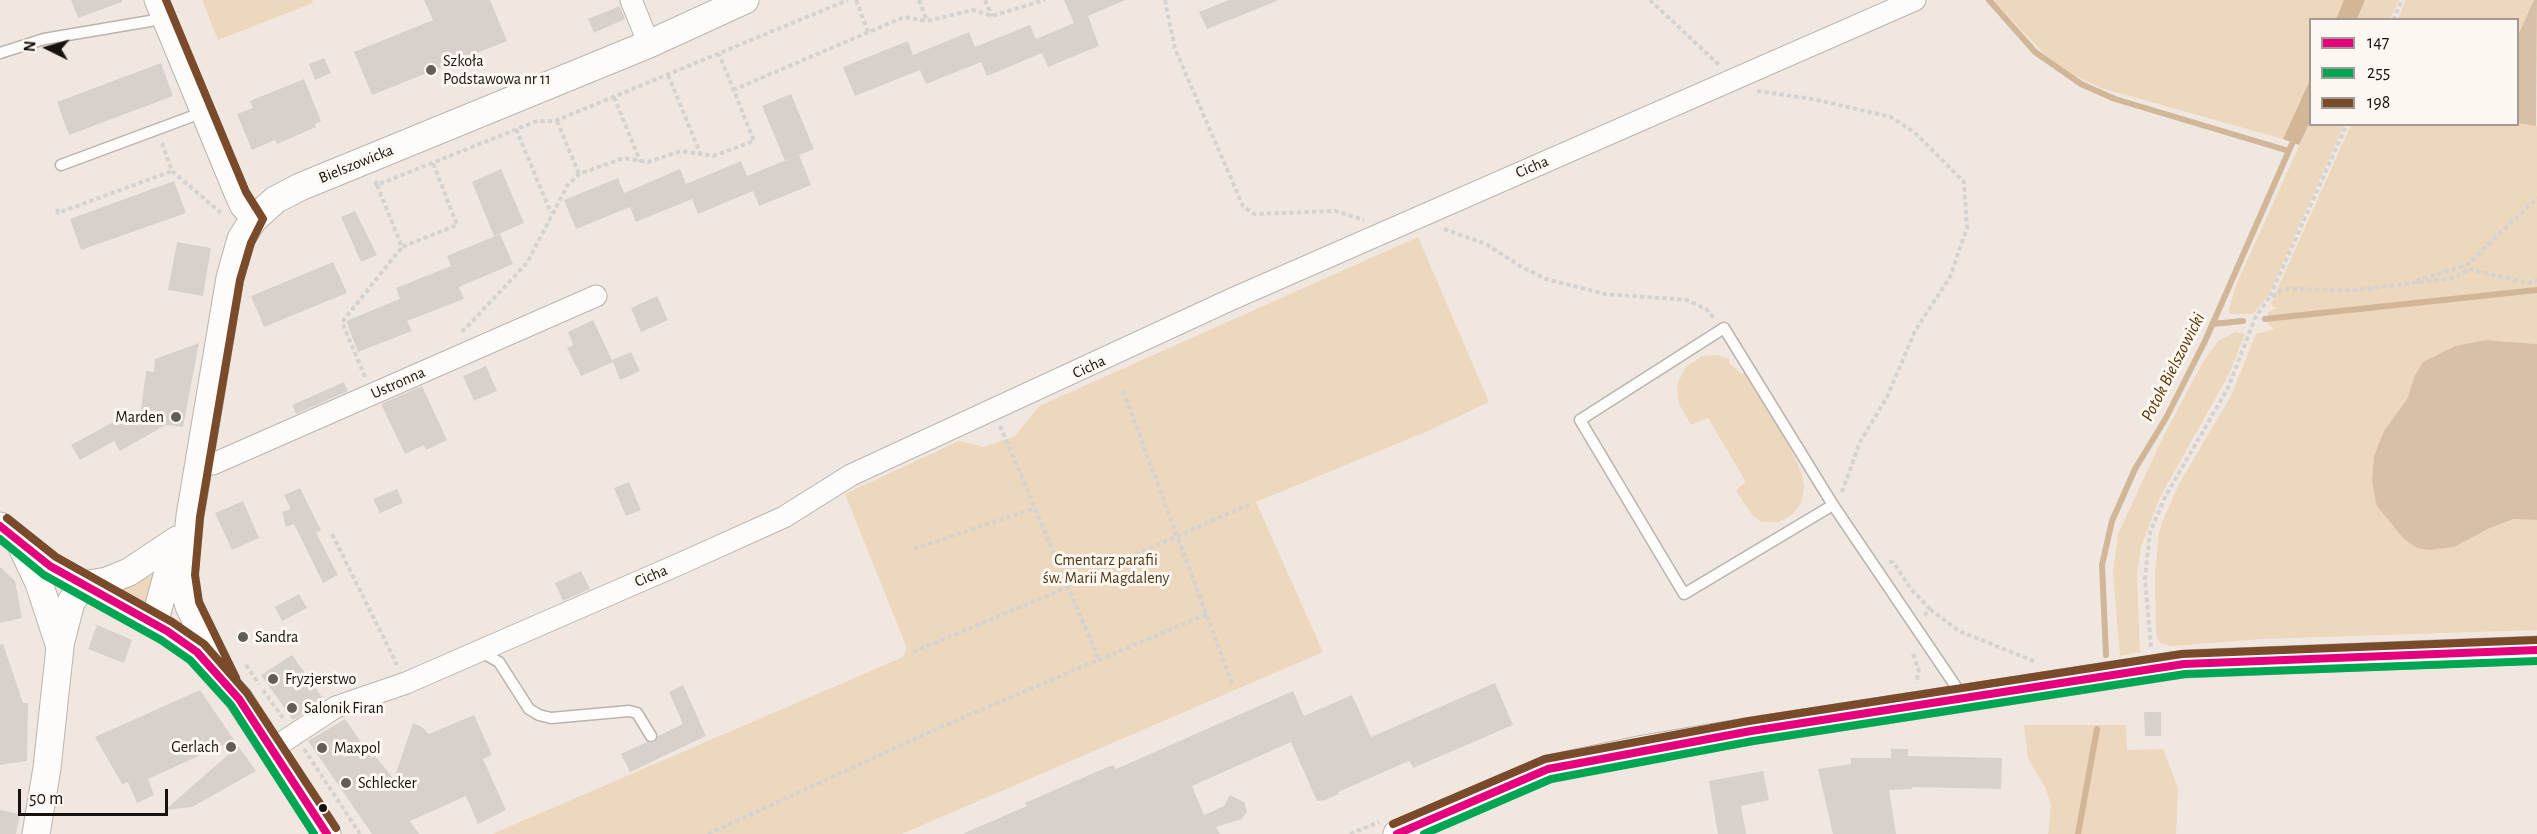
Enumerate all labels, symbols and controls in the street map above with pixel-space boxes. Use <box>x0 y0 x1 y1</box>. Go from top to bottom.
north arrow <box>18 18 78 78</box>
legend <box>2309 18 2519 126</box>
text: 147 <box>2367 34 2389 52</box>
text: N <box>22 40 39 53</box>
place label: Szkoła Podstawowa nr 11 <box>443 51 551 89</box>
marker: Szkoła Podstawowa nr 11 <box>424 63 438 77</box>
text: 255 <box>2367 64 2390 82</box>
text: 198 <box>2367 94 2390 112</box>
street label: Bielszowicka <box>316 140 396 188</box>
street label: Cicha <box>1513 152 1551 182</box>
water label: Potok Bielszowicki <box>2136 309 2210 425</box>
street label: Cicha <box>1070 351 1108 383</box>
street label: Ustronna <box>368 363 428 403</box>
place label: Marden <box>115 407 164 427</box>
marker: Marden <box>169 410 183 424</box>
park label: Cmentarz parafii św. Marii Magdaleny <box>1043 550 1169 588</box>
street label: Cicha <box>632 561 670 591</box>
place label: Sandra <box>255 627 298 647</box>
marker: Sandra <box>236 630 250 644</box>
place label: Fryzjerstwo <box>285 669 356 689</box>
marker: Fryzjerstwo <box>266 672 280 686</box>
place label: Salonik Firan <box>304 698 384 718</box>
marker: Salonik Firan <box>285 701 299 715</box>
place label: Gerlach <box>171 737 219 757</box>
place label: Maxpol <box>334 738 381 758</box>
marker: Gerlach <box>224 740 238 754</box>
marker: Maxpol <box>315 741 329 755</box>
place label: Schlecker <box>358 773 417 793</box>
marker: Schlecker <box>339 776 353 790</box>
scale bar <box>21 777 171 815</box>
text: 50 m <box>29 790 63 808</box>
unlabelled marker <box>317 802 329 814</box>

